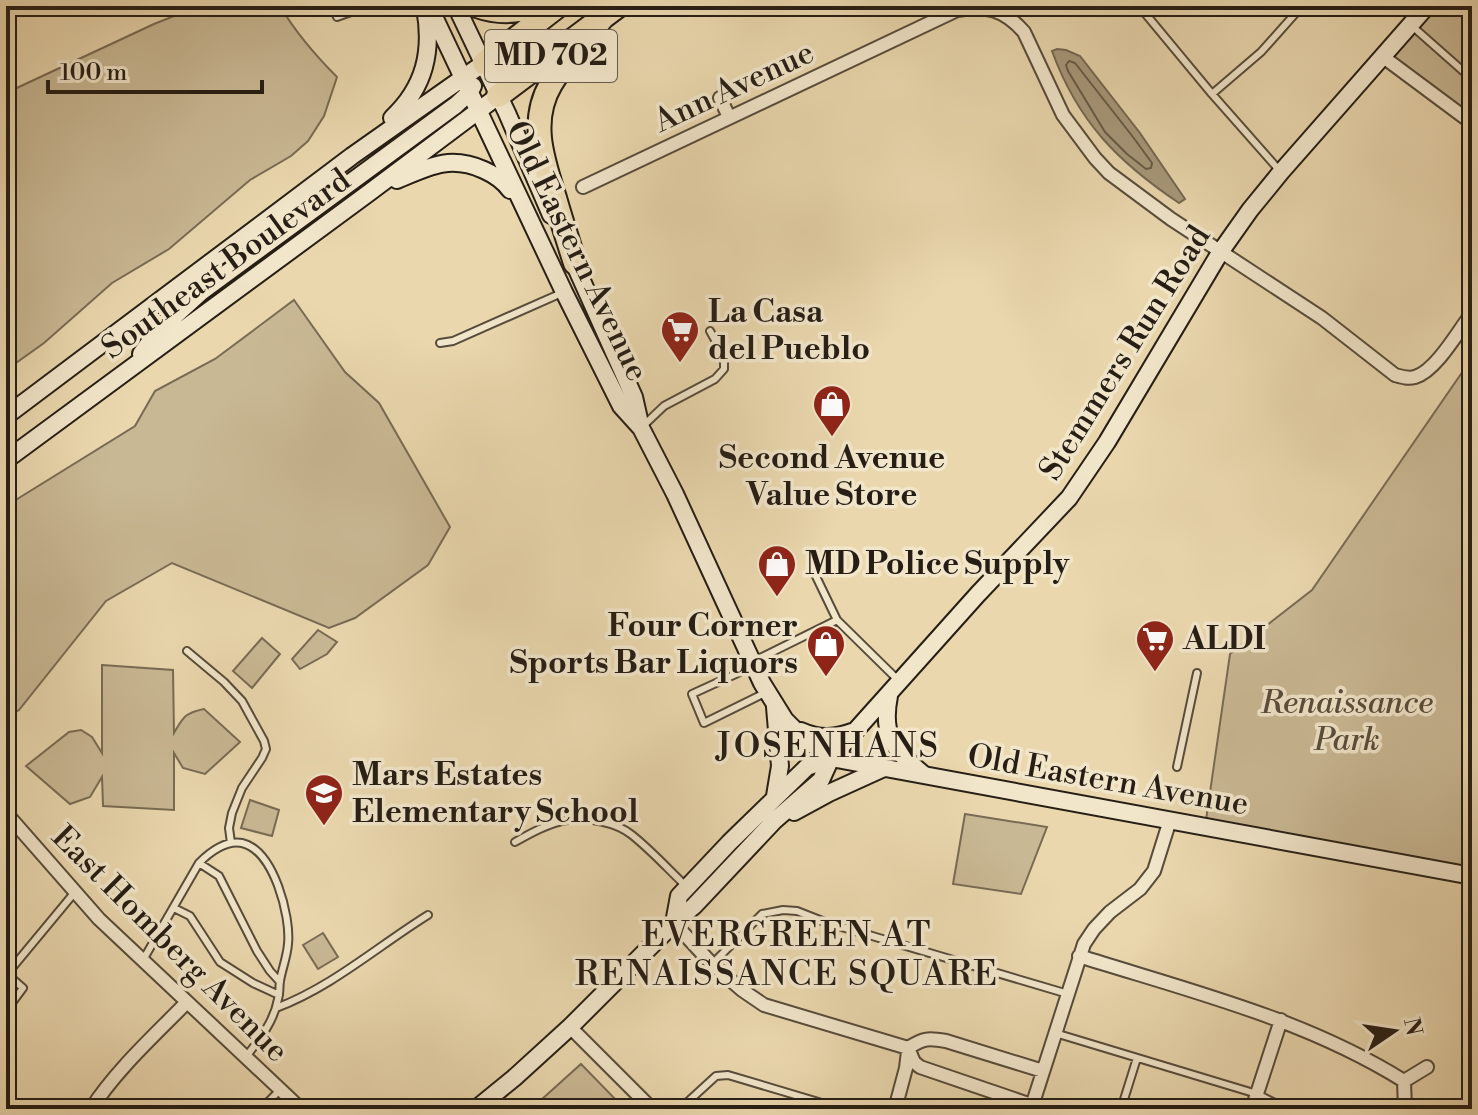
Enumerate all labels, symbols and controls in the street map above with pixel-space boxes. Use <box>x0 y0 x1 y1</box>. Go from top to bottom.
road number: MD 702 <box>485 30 617 82</box>
street label: Ann Avenue <box>647 32 820 142</box>
scale bar <box>48 44 262 94</box>
text: 100 m <box>60 58 127 88</box>
street label: Old Eastern Avenue <box>497 114 657 388</box>
street label: Southeast Boulevard <box>94 160 358 368</box>
street label: Stemmers Run Road <box>1031 218 1219 488</box>
place label: La Casa del Pueblo <box>708 292 870 369</box>
supermarket icon: La Casa del Pueblo <box>659 309 701 364</box>
shop icon: Second Avenue Value Store <box>811 383 853 438</box>
place label: Second Avenue Value Store <box>719 438 945 515</box>
shop icon: MD Police Supply <box>756 543 798 598</box>
place label: MD Police Supply <box>805 544 1070 584</box>
place label: Four Corner Sports Bar Liquors <box>509 606 798 683</box>
supermarket icon: ALDI <box>1134 618 1176 673</box>
place label: ALDI <box>1182 619 1266 659</box>
shop icon: Four Corner Sports Bar Liquors <box>805 623 847 678</box>
park label: Renaissance Park <box>1260 683 1433 760</box>
district label: JOSENHANS <box>715 726 940 768</box>
street label: Old Eastern Avenue <box>964 736 1252 824</box>
place label: Mars Estates Elementary School <box>352 755 639 832</box>
school or university icon: Mars Estates Elementary School <box>303 772 345 827</box>
street label: East Homberg Avenue <box>43 817 297 1071</box>
district label: EVERGREEN AT RENAISSANCE SQUARE <box>575 915 999 996</box>
north arrow <box>1354 991 1434 1071</box>
text: N <box>1397 1015 1427 1039</box>

